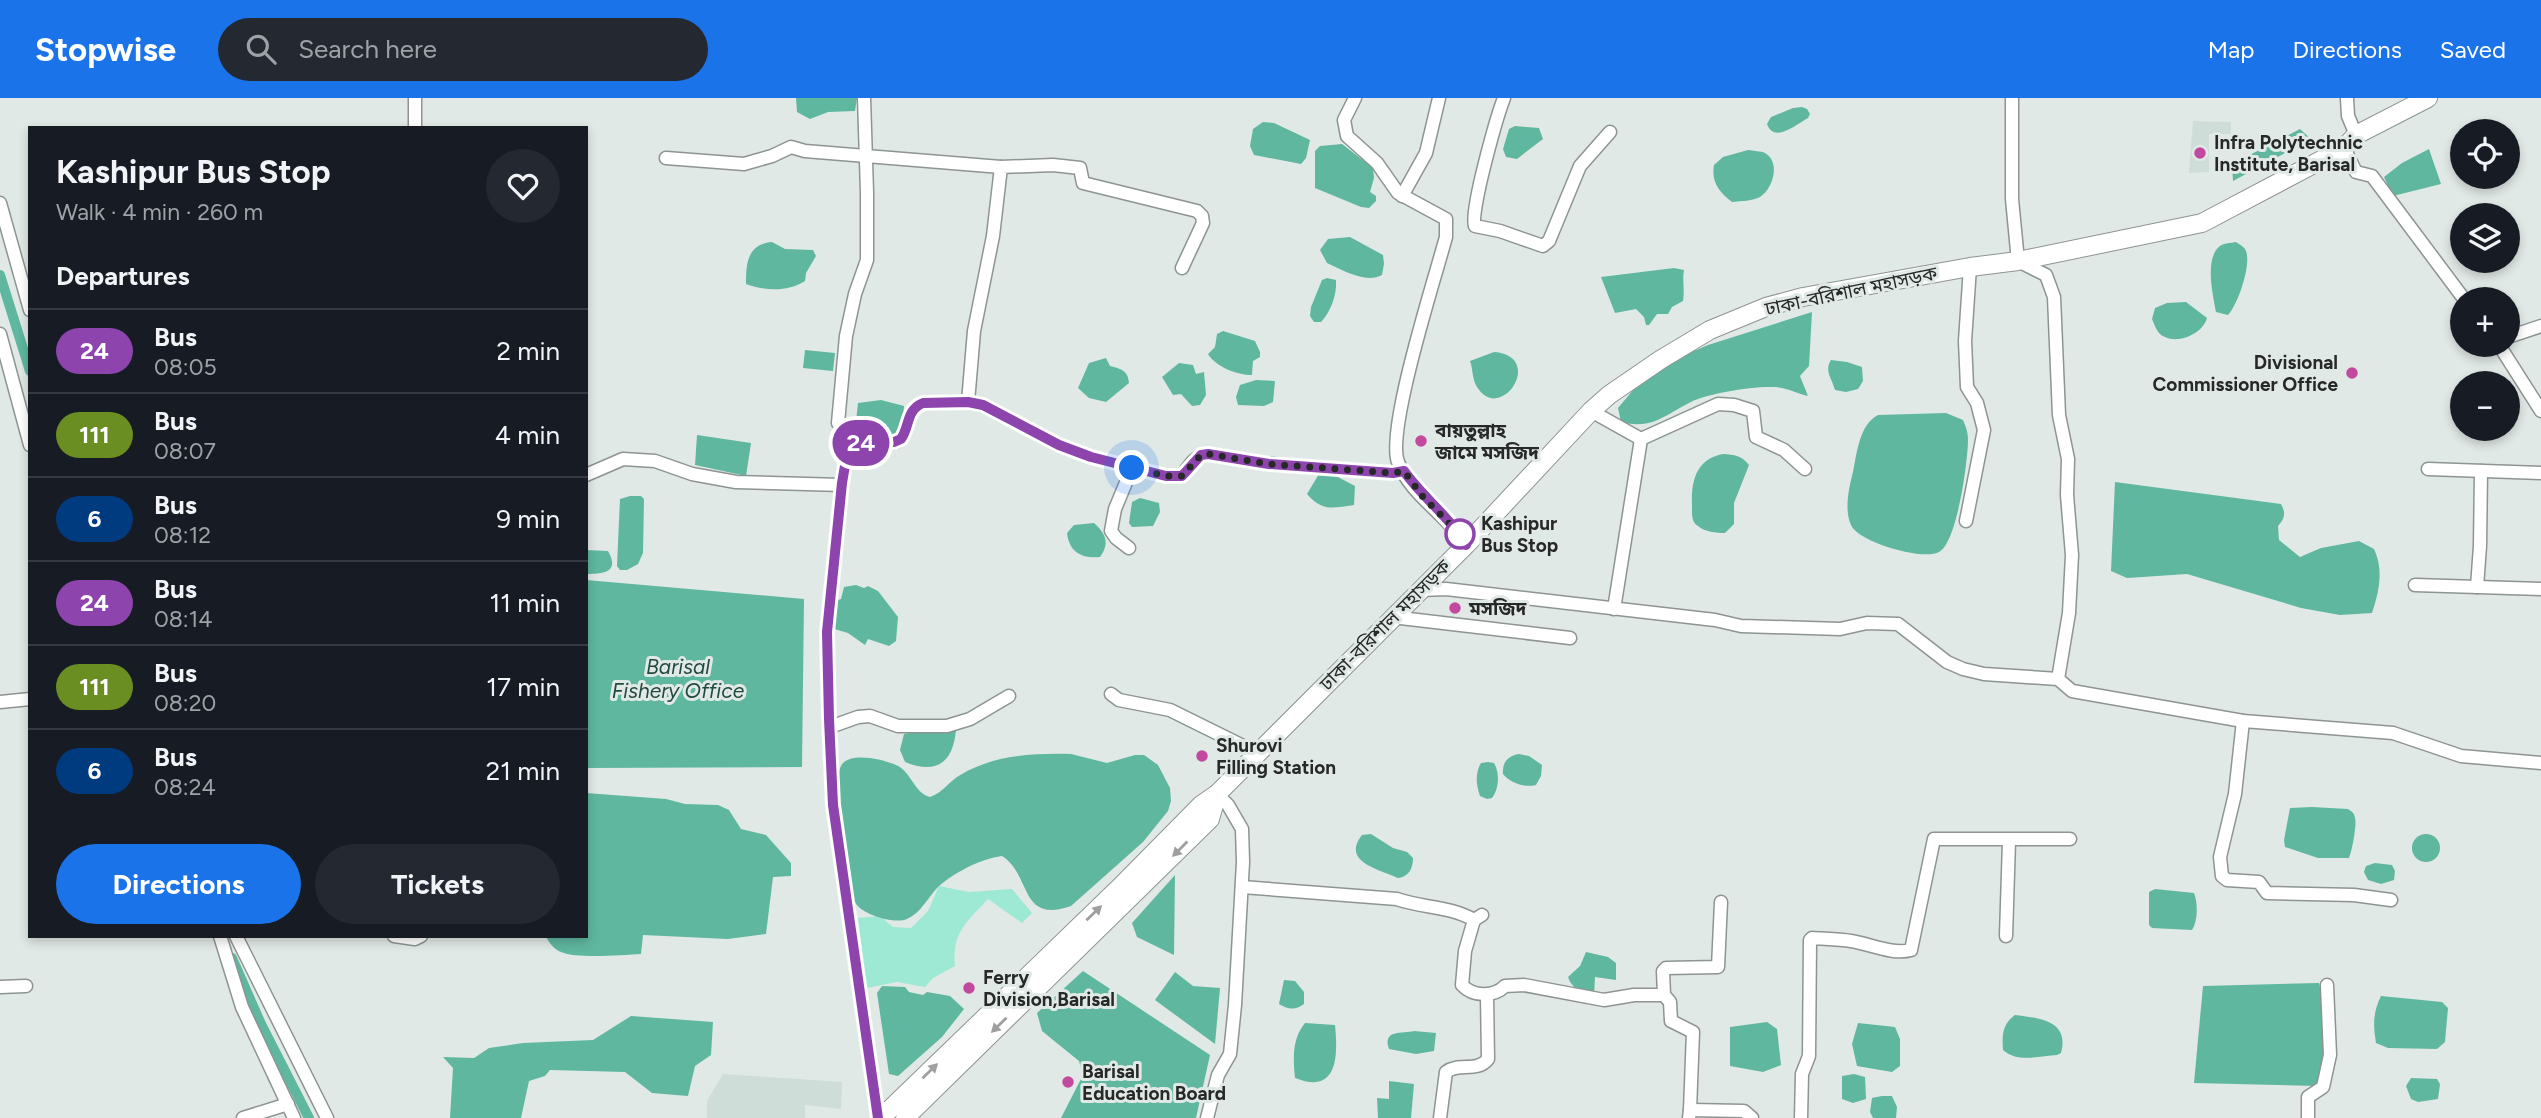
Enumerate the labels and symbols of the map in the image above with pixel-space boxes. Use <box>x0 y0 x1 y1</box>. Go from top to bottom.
place label: Infra Polytechnic Institute, Barisal <box>2214 131 2363 176</box>
marker: Infra Polytechnic Institute, Barisal <box>2192 145 2208 161</box>
street label: ঢাকা-বরিশাল মহাসড়ক <box>1762 261 1940 321</box>
place label: Divisional Commissioner Office <box>2153 351 2338 396</box>
marker: Divisional Commissioner Office <box>2344 365 2360 381</box>
place label: বায়তুল্লাহ জামে মসজিদ <box>1434 419 1539 464</box>
line badge: 24 <box>830 420 892 466</box>
marker: বায়তুল্লাহ জামে মসজিদ <box>1413 433 1429 449</box>
your location <box>1114 450 1149 485</box>
place label: Kashipur Bus Stop <box>1481 512 1558 557</box>
marker: Kashipur Bus Stop <box>1445 519 1475 549</box>
street label: ঢাকা-বরিশাল মহাসড়ক <box>1314 554 1456 696</box>
place label: মসজিদ <box>1468 597 1527 620</box>
marker: মসজিদ <box>1447 600 1463 616</box>
water label: Barisal Fishery Office <box>612 654 745 703</box>
place label: Shurovi Filling Station <box>1216 734 1336 779</box>
marker: Shurovi Filling Station <box>1194 748 1210 764</box>
one-way arrow <box>1171 840 1188 857</box>
one-way arrow <box>1085 905 1102 921</box>
place label: Ferry Division,Barisal <box>983 966 1115 1011</box>
marker: Ferry Division,Barisal <box>961 980 977 996</box>
one-way arrow <box>992 1016 1008 1033</box>
place label: Barisal Education Board <box>1082 1060 1226 1105</box>
one-way arrow <box>921 1063 938 1079</box>
marker: Barisal Education Board <box>1060 1074 1076 1090</box>

